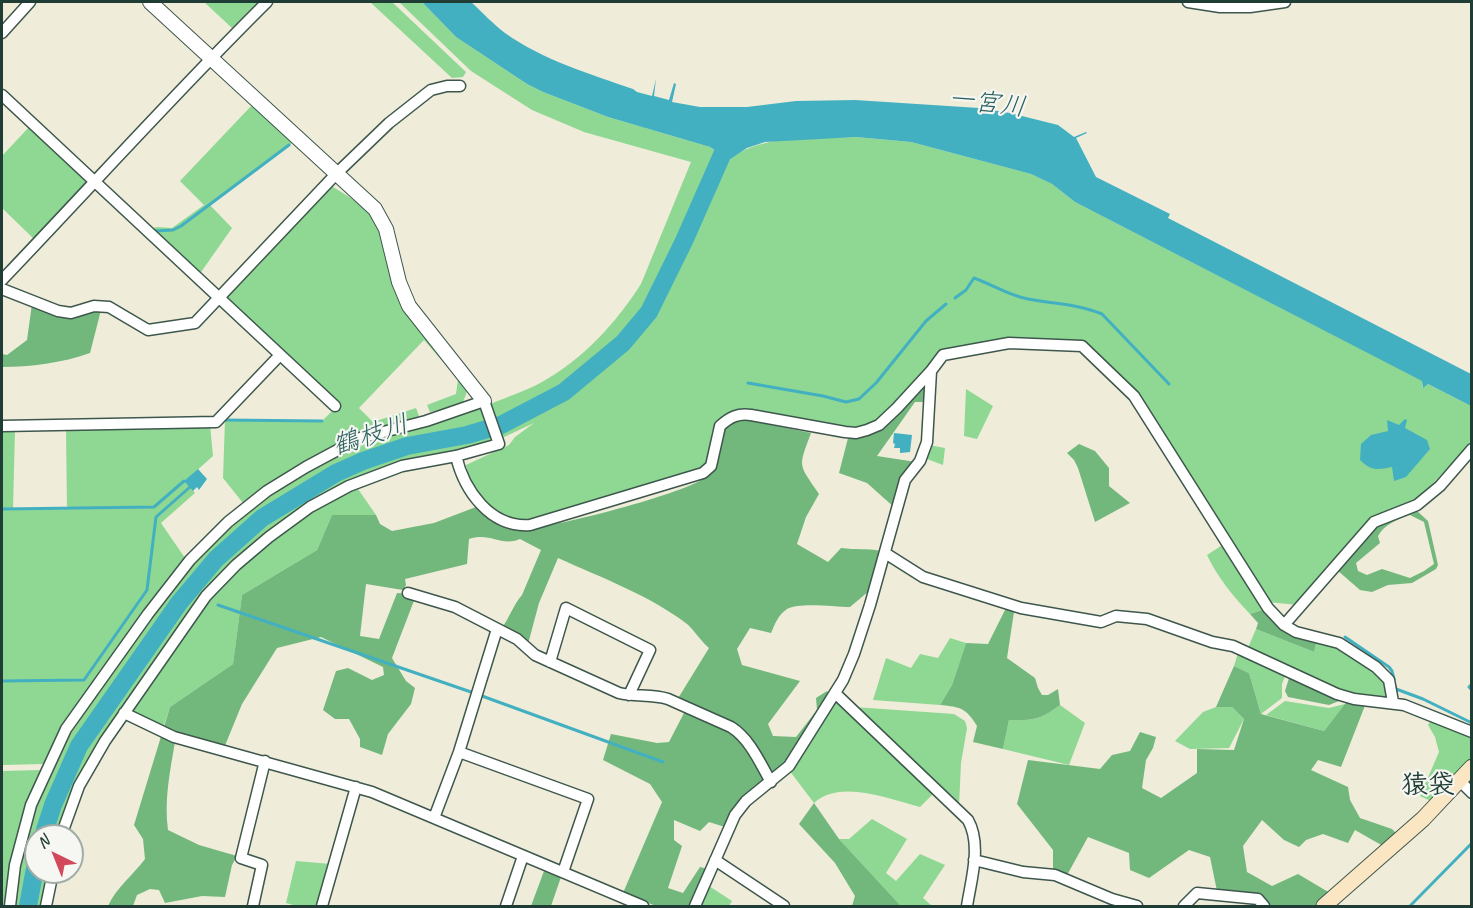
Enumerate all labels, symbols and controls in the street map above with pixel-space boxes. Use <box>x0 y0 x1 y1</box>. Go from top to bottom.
water label: 一宮川 <box>946 84 1028 124</box>
water label: 鶴枝川 <box>329 409 413 463</box>
district label: 猿袋 <box>1401 770 1455 802</box>
north arrow <box>24 824 84 884</box>
text: N <box>33 832 54 853</box>

